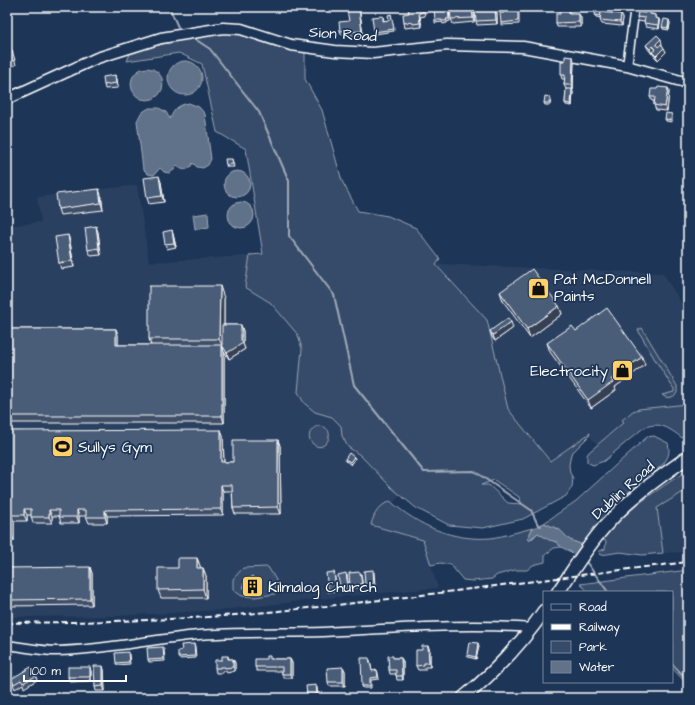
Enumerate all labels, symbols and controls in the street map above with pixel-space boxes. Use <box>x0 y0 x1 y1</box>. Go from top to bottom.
street label: Sion Road <box>308 22 378 47</box>
place label: Pat McDonnell Paints <box>554 269 651 307</box>
shop icon: Pat McDonnell Paints <box>525 275 551 301</box>
shop icon: Electrocity <box>610 358 636 384</box>
place label: Electrocity <box>530 361 608 383</box>
sports icon: Sullys Gym <box>50 434 76 460</box>
place label: Sullys Gym <box>78 437 152 459</box>
street label: Dublin Road <box>587 456 660 524</box>
building icon: Kilmalog Church <box>239 574 265 600</box>
place label: Kilmalog Church <box>268 577 377 599</box>
legend <box>543 591 673 683</box>
text: Road <box>579 599 607 616</box>
text: Railway <box>579 619 620 637</box>
text: Park <box>579 639 607 656</box>
scale bar <box>24 657 126 683</box>
text: Water <box>579 659 615 676</box>
text: 100 m <box>30 663 61 680</box>

